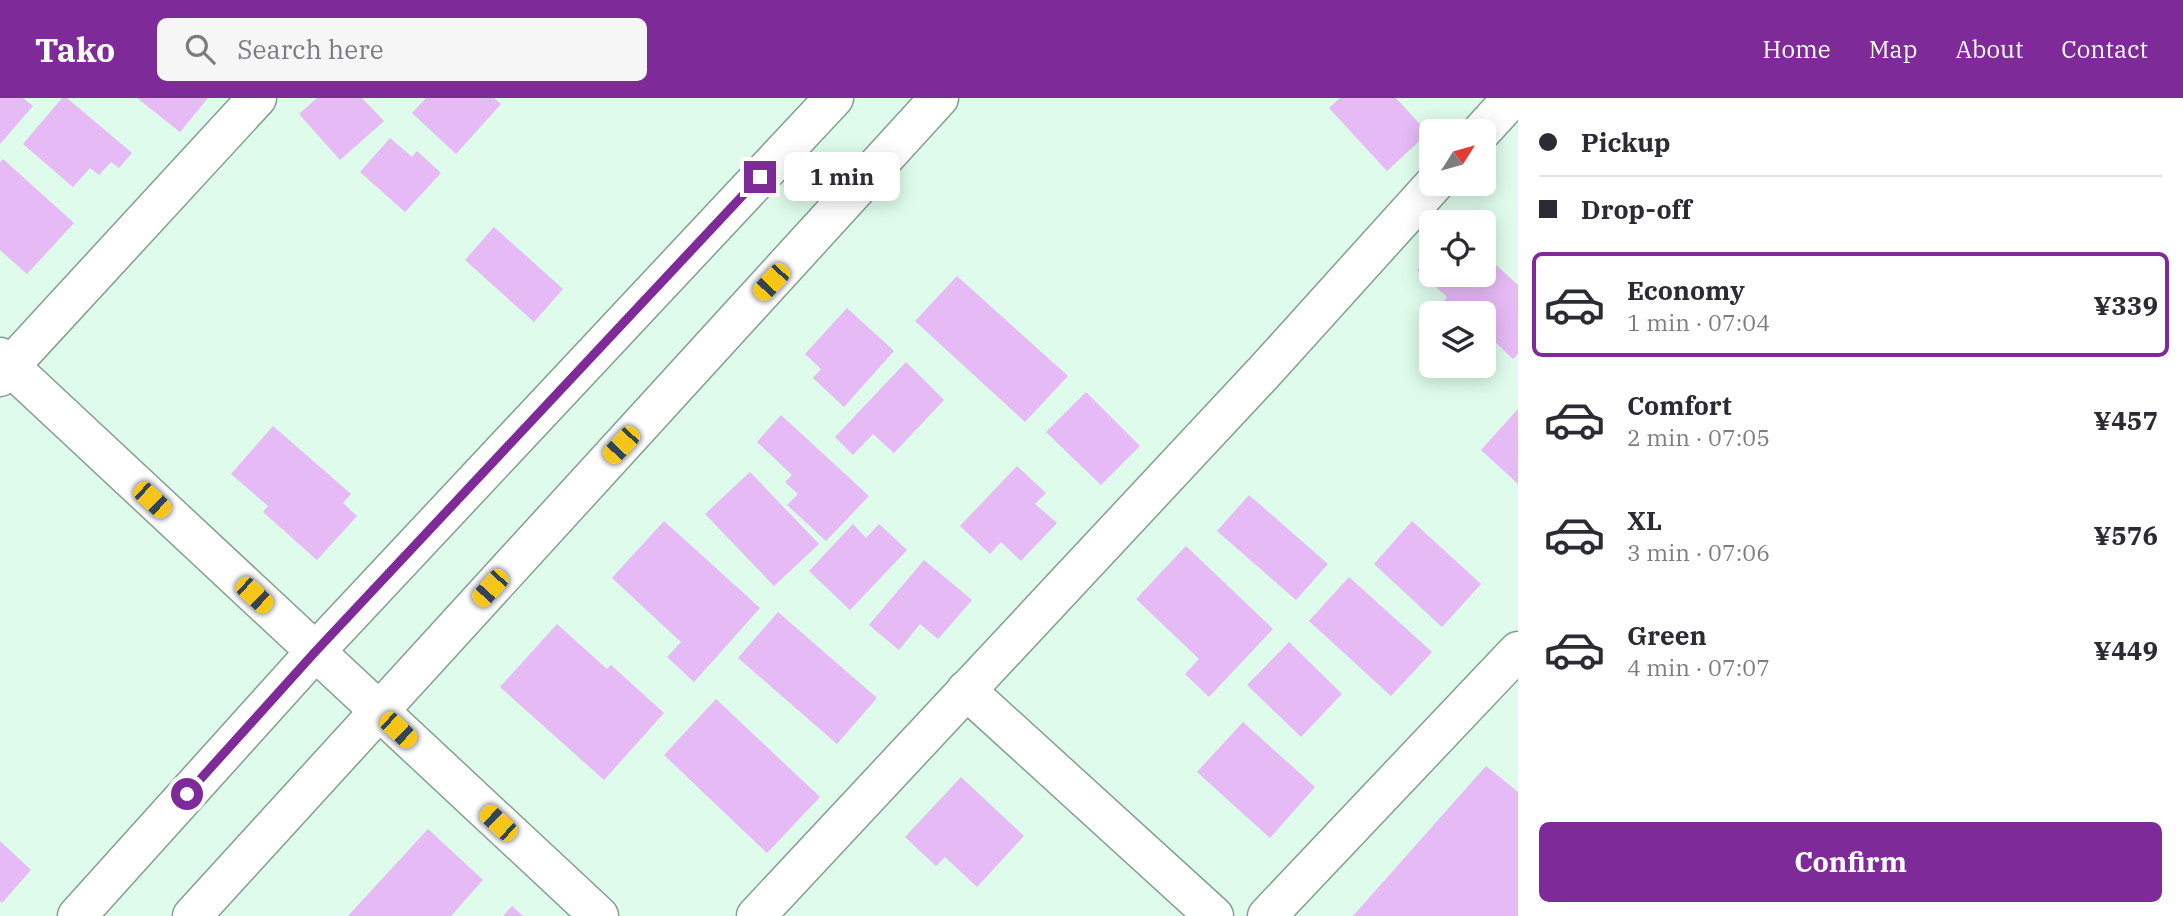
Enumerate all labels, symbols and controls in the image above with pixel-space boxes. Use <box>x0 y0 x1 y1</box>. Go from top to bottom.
search box <box>157 18 647 81</box>
text: Tako <box>35 28 115 71</box>
icon: search <box>181 30 219 68</box>
text: Search here <box>237 32 384 66</box>
text: Home <box>1763 33 1831 65</box>
text: Map <box>1869 33 1917 65</box>
text: About <box>1955 33 2023 65</box>
text: Contact <box>2061 33 2148 65</box>
north arrow <box>1419 119 1496 196</box>
map controls <box>1419 119 1496 378</box>
text: Pickup <box>1581 125 1671 159</box>
callout: 1 min <box>784 153 900 202</box>
route end <box>744 161 776 193</box>
text: 1 min <box>810 161 874 191</box>
text: Drop-off <box>1581 192 1692 226</box>
button: locate <box>1419 210 1496 287</box>
car <box>749 259 794 305</box>
icon: car <box>1543 273 1606 336</box>
text: Economy <box>1627 273 1745 307</box>
text: ¥339 <box>2093 288 2158 322</box>
button: layers <box>1419 301 1496 378</box>
text: 1 min · 07:04 <box>1627 307 1770 337</box>
icon: car <box>1543 388 1606 451</box>
text: Comfort <box>1627 388 1732 422</box>
text: ¥457 <box>2093 403 2158 437</box>
car <box>599 422 644 468</box>
text: 2 min · 07:05 <box>1627 422 1770 452</box>
car <box>130 478 175 522</box>
icon: car <box>1543 503 1606 566</box>
text: XL <box>1627 503 1662 537</box>
text: ¥576 <box>2093 518 2158 552</box>
text: 3 min · 07:06 <box>1627 537 1770 567</box>
car <box>469 565 512 611</box>
car <box>232 573 277 617</box>
icon: car <box>1543 618 1606 681</box>
text: Green <box>1627 618 1707 652</box>
text: ¥449 <box>2093 633 2158 667</box>
text: 4 min · 07:07 <box>1627 652 1770 682</box>
car <box>376 708 421 752</box>
route start <box>171 778 203 810</box>
car <box>476 801 521 845</box>
button: Confirm <box>1539 822 2162 902</box>

